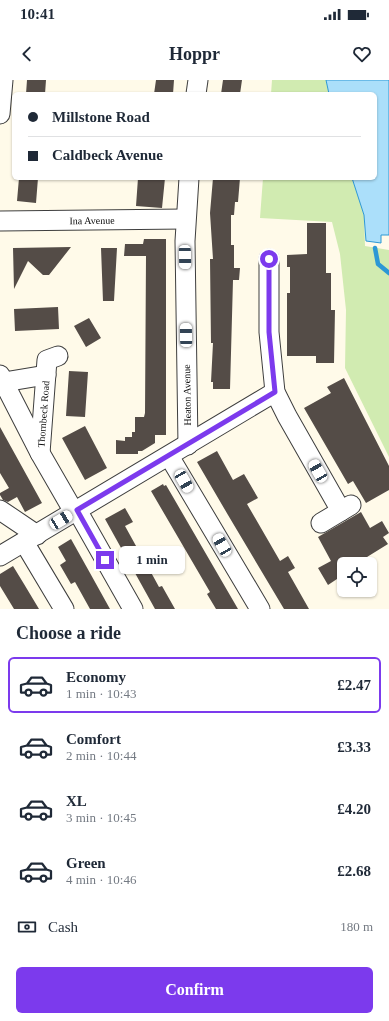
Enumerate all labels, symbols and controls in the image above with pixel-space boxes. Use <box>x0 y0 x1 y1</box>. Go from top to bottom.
text: 10:41 <box>20 6 55 22</box>
icon: back <box>16 43 38 65</box>
icon: heart <box>351 43 373 65</box>
text: Hoppr <box>169 44 220 64</box>
text: Millstone Road <box>52 109 150 125</box>
text: Caldbeck Avenue <box>52 147 163 163</box>
street label: Ina Avenue <box>69 214 115 226</box>
car <box>179 245 191 269</box>
route start <box>260 250 278 268</box>
car <box>180 323 192 347</box>
street label: Heaton Avenue <box>181 364 193 426</box>
street label: Thornbeck Road <box>35 380 51 448</box>
car <box>307 458 329 484</box>
car <box>173 468 195 494</box>
car <box>48 509 74 531</box>
car <box>211 532 233 558</box>
callout: 1 min <box>119 546 185 574</box>
route end <box>96 551 114 569</box>
text: 1 min <box>136 552 168 567</box>
map controls <box>337 557 377 597</box>
button: locate <box>337 557 377 597</box>
text: Choose a ride <box>16 623 121 643</box>
icon: car <box>18 667 54 703</box>
text: Economy <box>66 669 126 685</box>
text: £2.47 <box>337 677 371 693</box>
text: 1 min · 10:43 <box>66 686 136 701</box>
icon: car <box>18 729 54 765</box>
text: Comfort <box>66 731 121 747</box>
text: £3.33 <box>337 739 371 755</box>
text: 2 min · 10:44 <box>66 748 136 763</box>
icon: car <box>18 791 54 827</box>
text: XL <box>66 793 87 809</box>
text: £4.20 <box>337 801 371 817</box>
text: 3 min · 10:45 <box>66 810 136 825</box>
icon: car <box>18 853 54 889</box>
text: Green <box>66 855 106 871</box>
text: £2.68 <box>337 863 371 879</box>
text: 4 min · 10:46 <box>66 872 136 887</box>
icon: cash <box>16 916 38 938</box>
text: Cash <box>48 919 78 935</box>
text: 180 m <box>340 919 373 934</box>
button: Confirm <box>16 967 373 1013</box>

